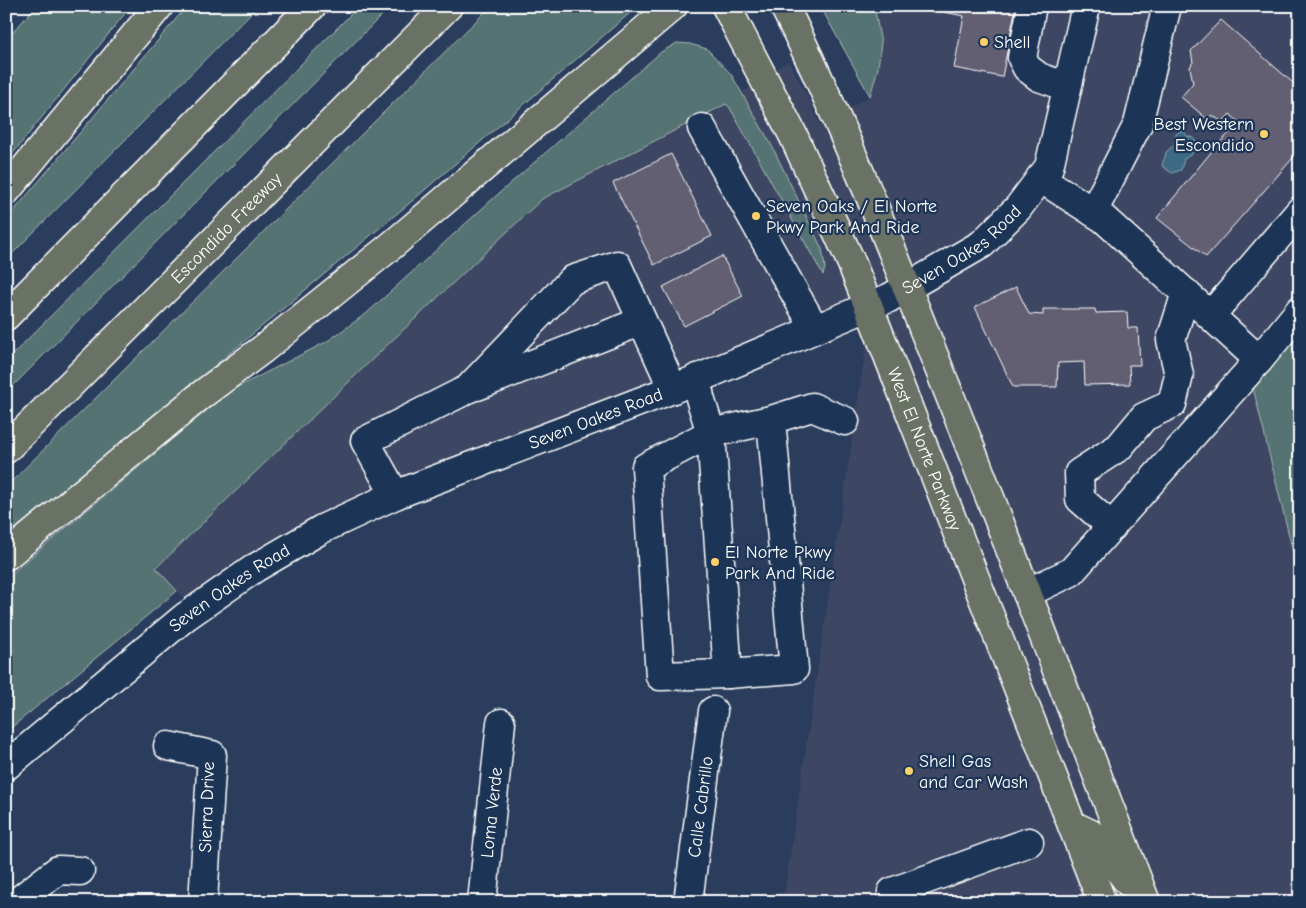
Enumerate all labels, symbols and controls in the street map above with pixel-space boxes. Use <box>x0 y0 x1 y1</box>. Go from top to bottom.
place label: Shell <box>994 32 1031 53</box>
marker: Shell <box>978 36 990 48</box>
place label: Best Western Escondido <box>1154 114 1254 156</box>
marker: Best Western Escondido <box>1258 128 1270 140</box>
street label: Escondido Freeway <box>167 168 287 288</box>
place label: Seven Oaks / El Norte Pkwy Park And Ride <box>766 196 937 238</box>
street label: Seven Oakes Road <box>898 200 1026 299</box>
marker: Seven Oaks / El Norte Pkwy Park And Ride <box>750 210 762 222</box>
street label: West El Norte Parkway <box>883 365 966 535</box>
street label: Seven Oakes Road <box>526 383 666 454</box>
street label: Seven Oakes Road <box>165 540 294 636</box>
place label: El Norte Pkwy Park And Ride <box>725 542 835 584</box>
marker: El Norte Pkwy Park And Ride <box>709 556 721 568</box>
place label: Shell Gas and Car Wash <box>919 751 1028 793</box>
street label: Calle Cabrillo <box>683 755 717 859</box>
street label: Sierra Drive <box>195 761 219 853</box>
marker: Shell Gas and Car Wash <box>903 765 915 777</box>
street label: Loma Verde <box>476 766 507 859</box>

